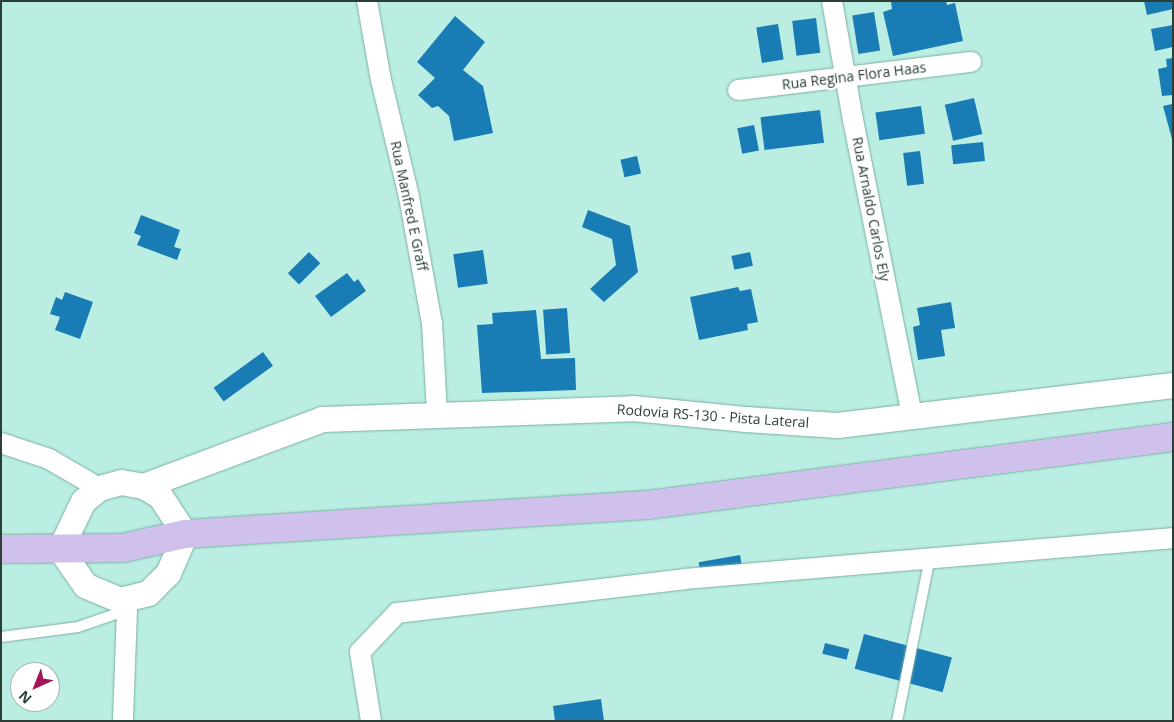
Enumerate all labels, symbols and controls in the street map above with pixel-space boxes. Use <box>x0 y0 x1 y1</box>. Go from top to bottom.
street label: Rua Regina Flora Haas <box>781 59 927 93</box>
street label: Rua Arnaldo Carlos Ely <box>849 135 893 283</box>
street label: Rua Manfred E Graff <box>387 139 431 273</box>
street label: Rodovia RS-130 - Pista Lateral <box>616 401 810 431</box>
north arrow <box>10 662 60 712</box>
text: N <box>14 687 36 708</box>

